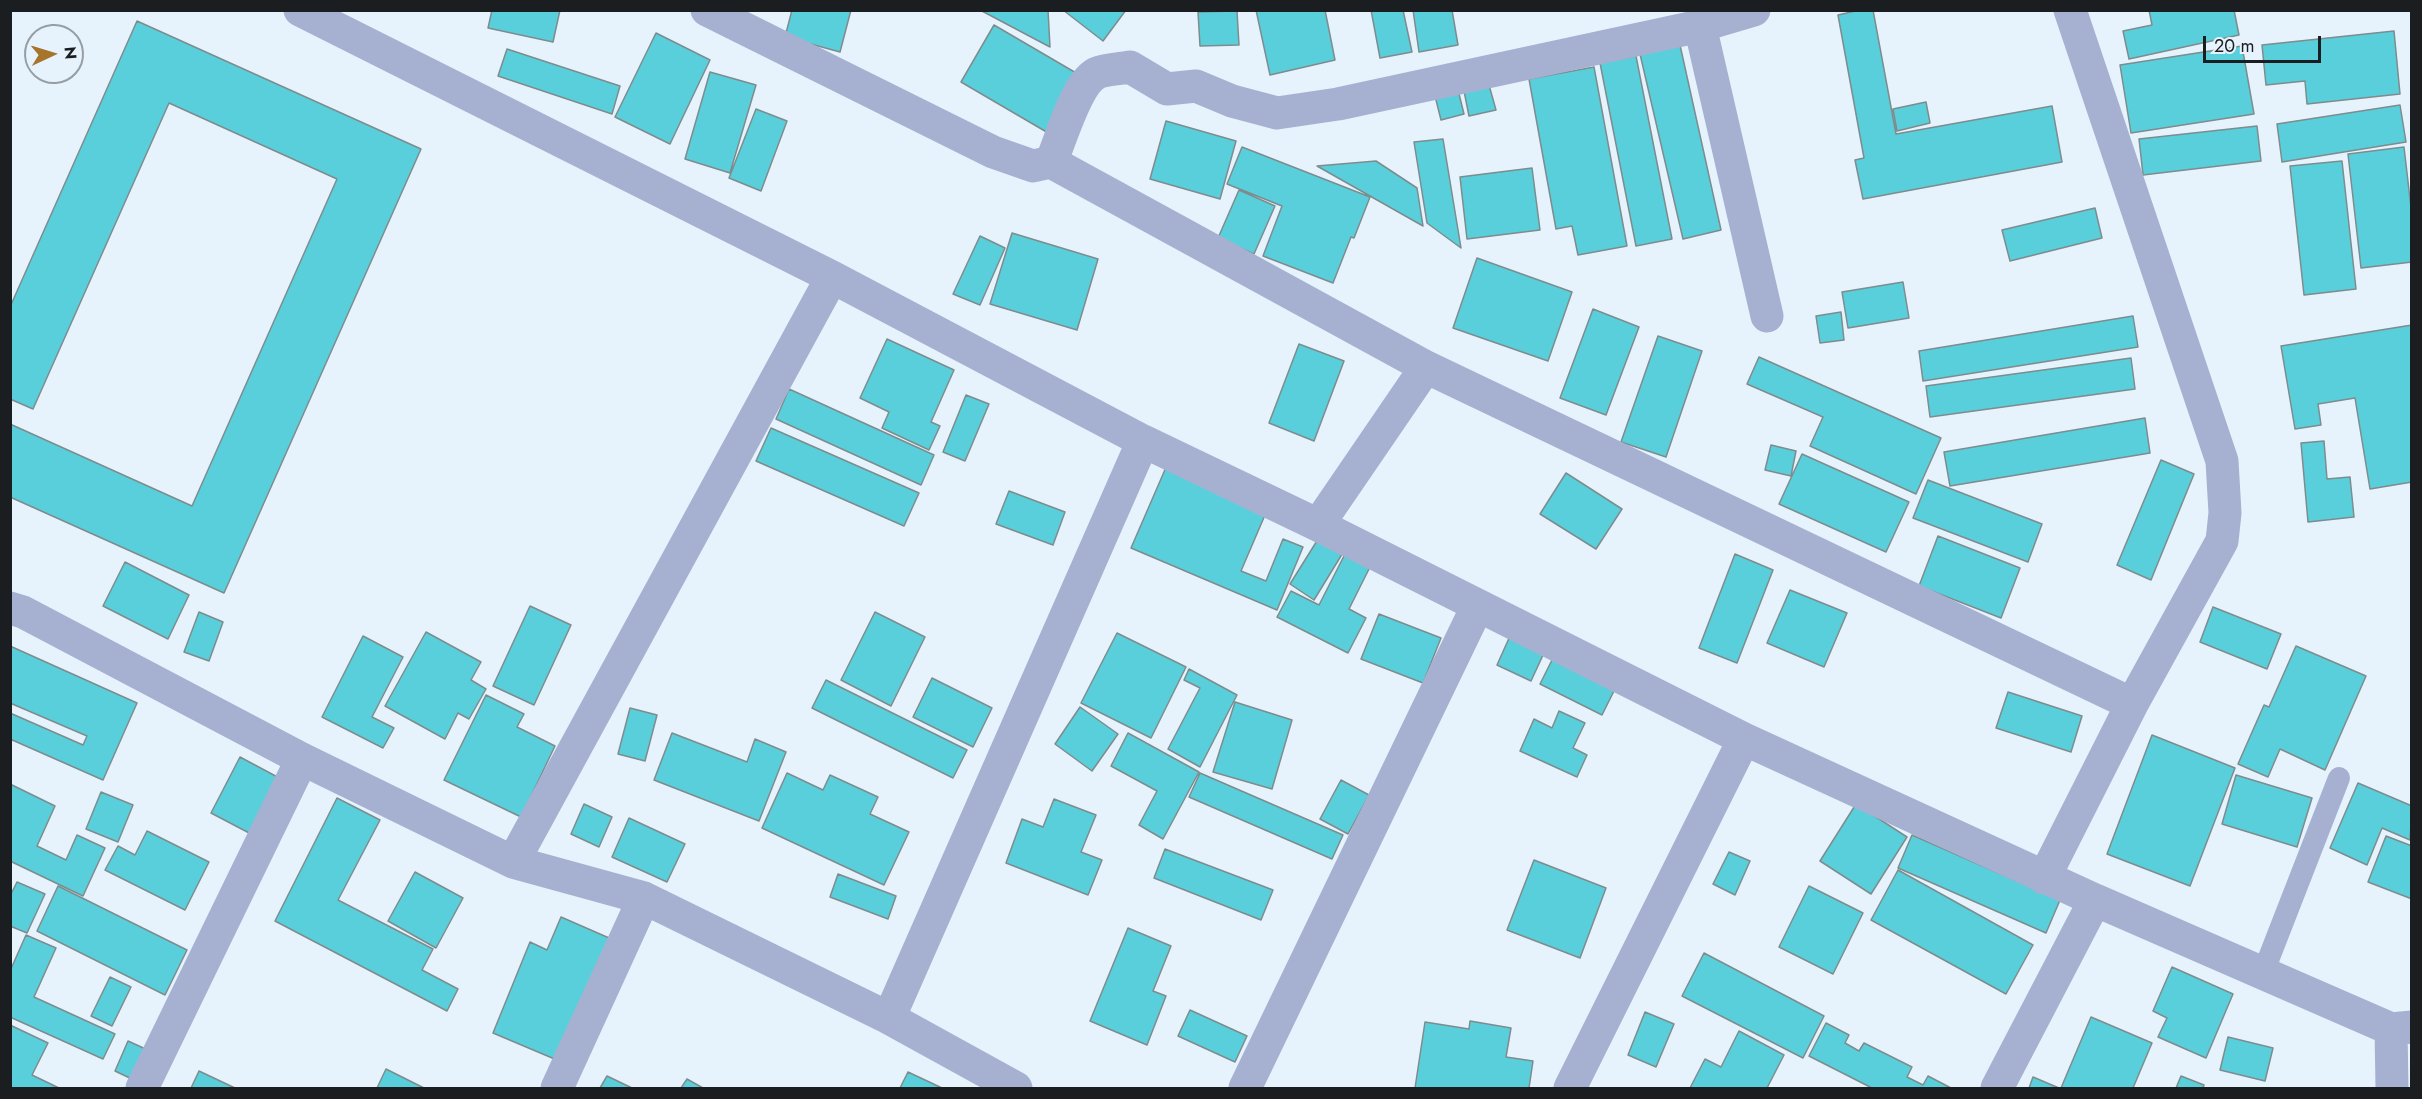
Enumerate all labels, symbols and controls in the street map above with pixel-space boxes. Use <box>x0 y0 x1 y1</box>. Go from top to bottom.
north arrow <box>24 24 84 84</box>
scale bar <box>2206 24 2324 62</box>
text: 20 m <box>2214 33 2254 59</box>
text: N <box>59 46 82 60</box>

